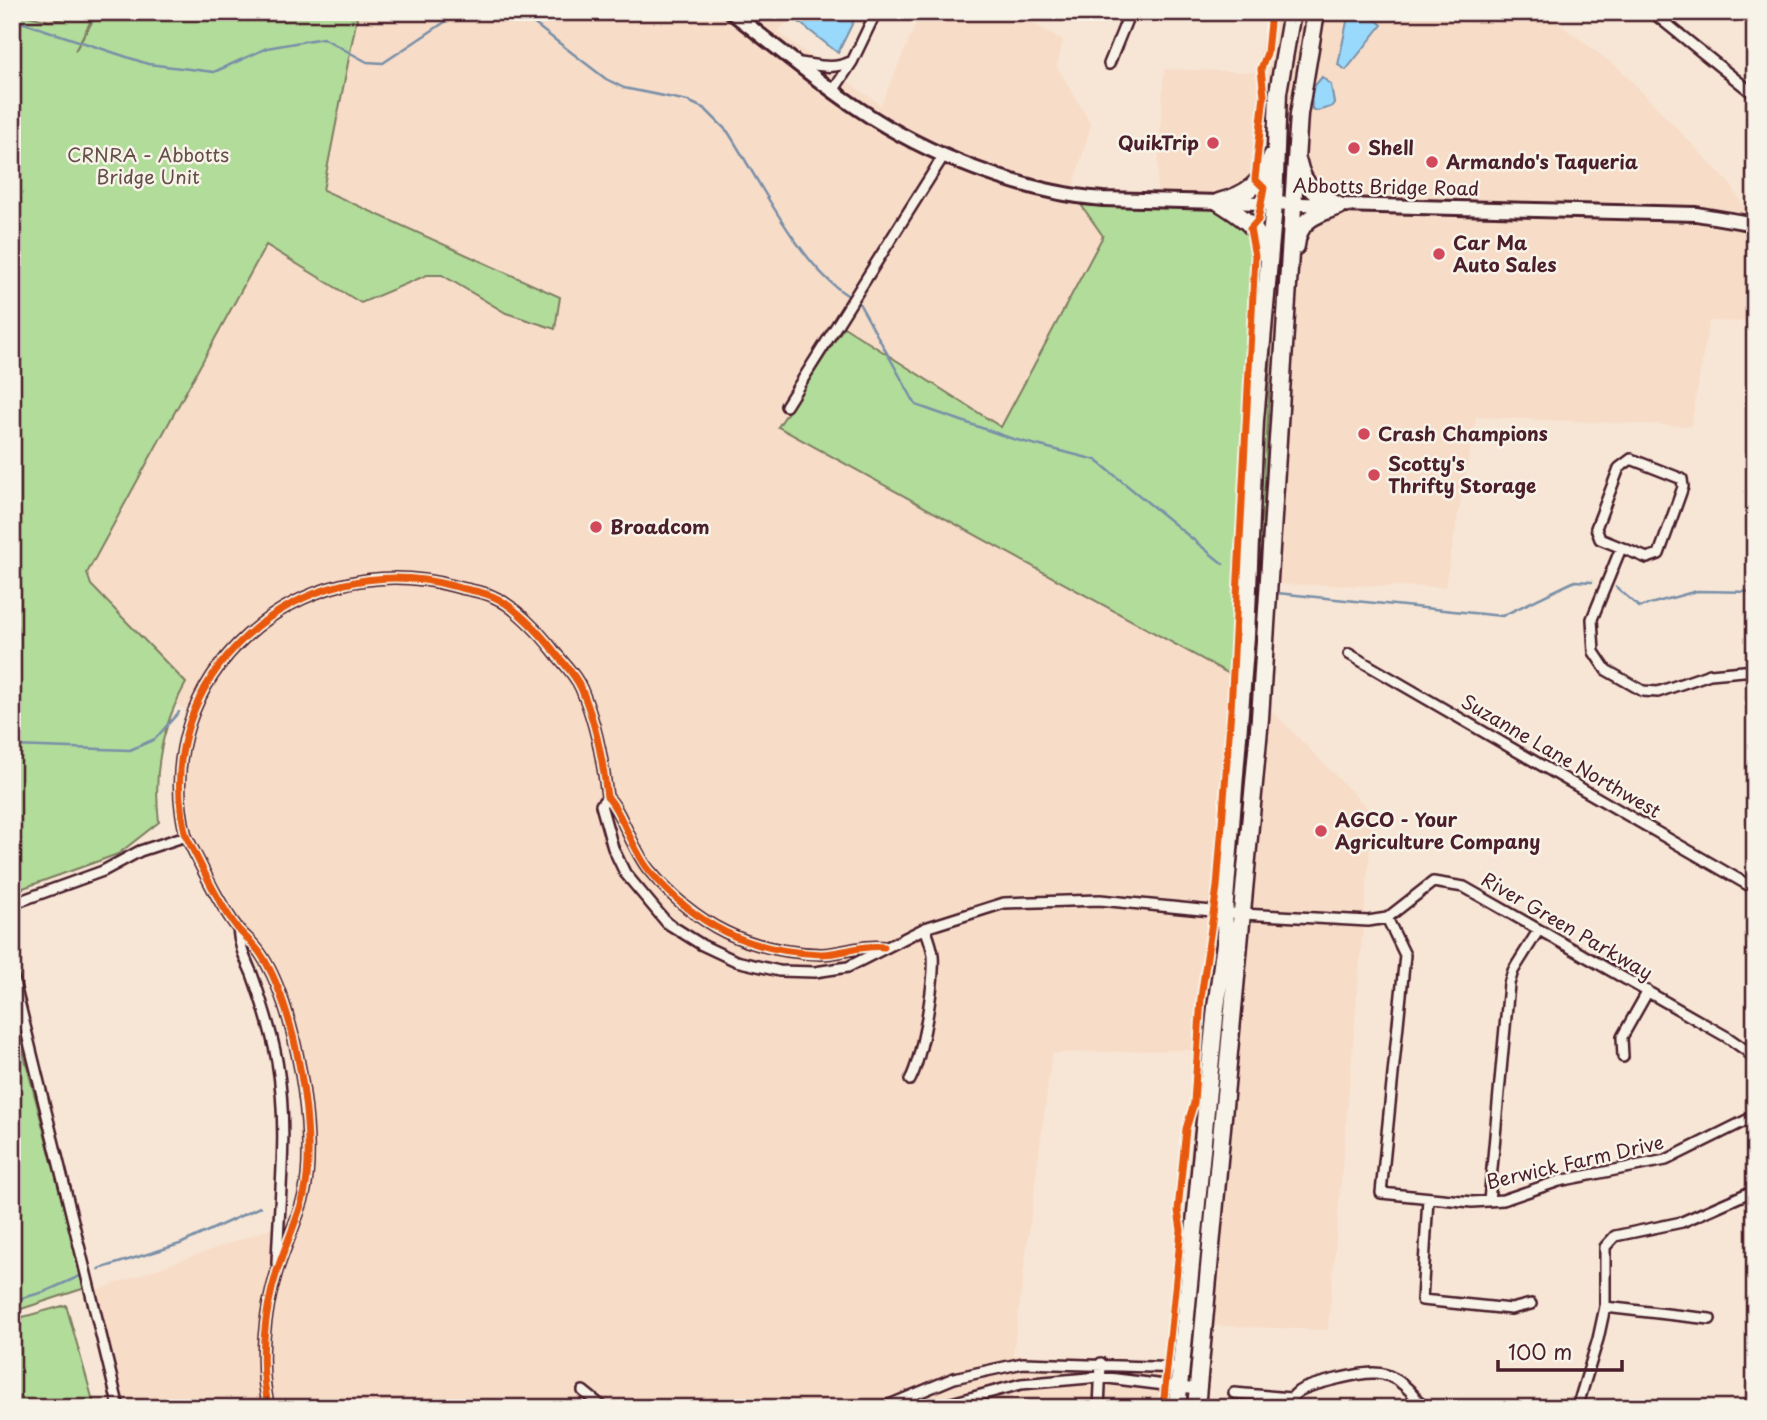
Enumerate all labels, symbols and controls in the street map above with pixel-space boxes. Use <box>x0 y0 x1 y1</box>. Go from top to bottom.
place label: QuikTrip <box>1118 128 1199 156</box>
place label: Shell <box>1368 133 1414 161</box>
marker: QuikTrip <box>1205 135 1221 151</box>
park label: CRNRA - Abbotts Bridge Unit <box>67 140 229 190</box>
marker: Shell <box>1346 140 1362 156</box>
place label: Armando's Taqueria <box>1445 147 1638 175</box>
marker: Armando's Taqueria <box>1424 154 1440 170</box>
street label: Abbotts Bridge Road <box>1292 170 1480 202</box>
place label: Car Ma Auto Sales <box>1453 228 1557 278</box>
marker: Car Ma Auto Sales <box>1431 246 1447 262</box>
place label: Crash Champions <box>1378 419 1548 447</box>
marker: Crash Champions <box>1356 426 1372 442</box>
place label: Scotty's Thrifty Storage <box>1388 449 1536 499</box>
marker: Scotty's Thrifty Storage <box>1366 467 1382 483</box>
place label: Broadcom <box>610 512 710 540</box>
marker: Broadcom <box>588 519 604 535</box>
street label: Suzanne Lane Northwest <box>1456 686 1667 824</box>
place label: AGCO - Your Agriculture Company <box>1335 805 1540 855</box>
marker: AGCO - Your Agriculture Company <box>1313 823 1329 839</box>
street label: River Green Parkway <box>1477 865 1658 986</box>
street label: Berwick Farm Drive <box>1483 1127 1666 1195</box>
scale bar <box>1498 1329 1622 1373</box>
text: 100 m <box>1508 1335 1572 1367</box>

